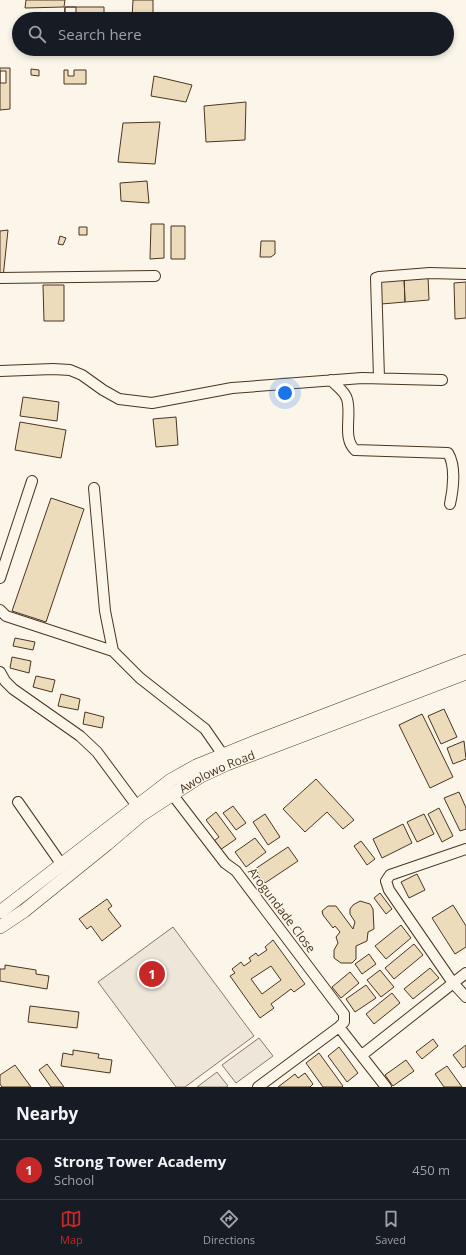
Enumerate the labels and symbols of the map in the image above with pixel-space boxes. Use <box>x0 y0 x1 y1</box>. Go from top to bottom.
your location <box>275 383 295 403</box>
street label: Awolowo Road <box>175 746 257 797</box>
street label: Arogundade Close <box>244 864 320 956</box>
pin: 1 <box>139 959 165 989</box>

